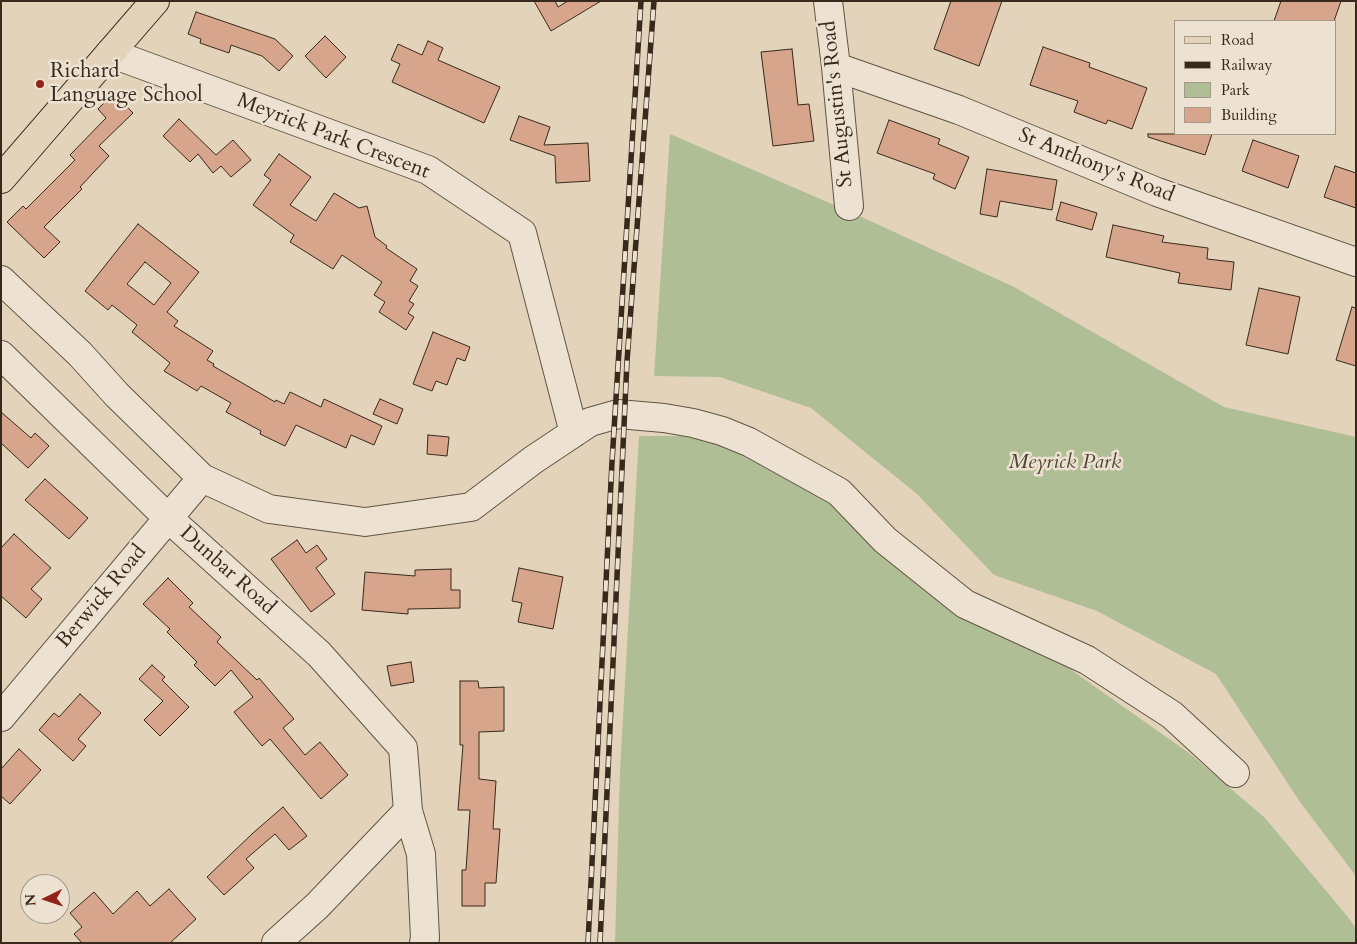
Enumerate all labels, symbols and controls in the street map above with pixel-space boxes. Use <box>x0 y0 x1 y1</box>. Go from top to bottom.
street label: St Augustin's Road <box>817 19 859 189</box>
legend <box>1174 20 1337 135</box>
text: Road <box>1221 30 1254 50</box>
text: Railway <box>1221 55 1272 75</box>
place label: Richard Language School <box>50 59 203 109</box>
marker: Richard Language School <box>34 78 46 90</box>
text: Park <box>1221 80 1250 100</box>
street label: Meyrick Park Crescent <box>233 89 433 185</box>
text: Building <box>1221 105 1277 125</box>
street label: St Anthony's Road <box>1014 123 1178 209</box>
park label: Meyrick Park <box>1009 450 1121 476</box>
street label: Dunbar Road <box>174 521 280 621</box>
street label: Berwick Road <box>52 540 152 654</box>
north arrow <box>20 874 70 924</box>
text: N <box>21 893 40 907</box>

